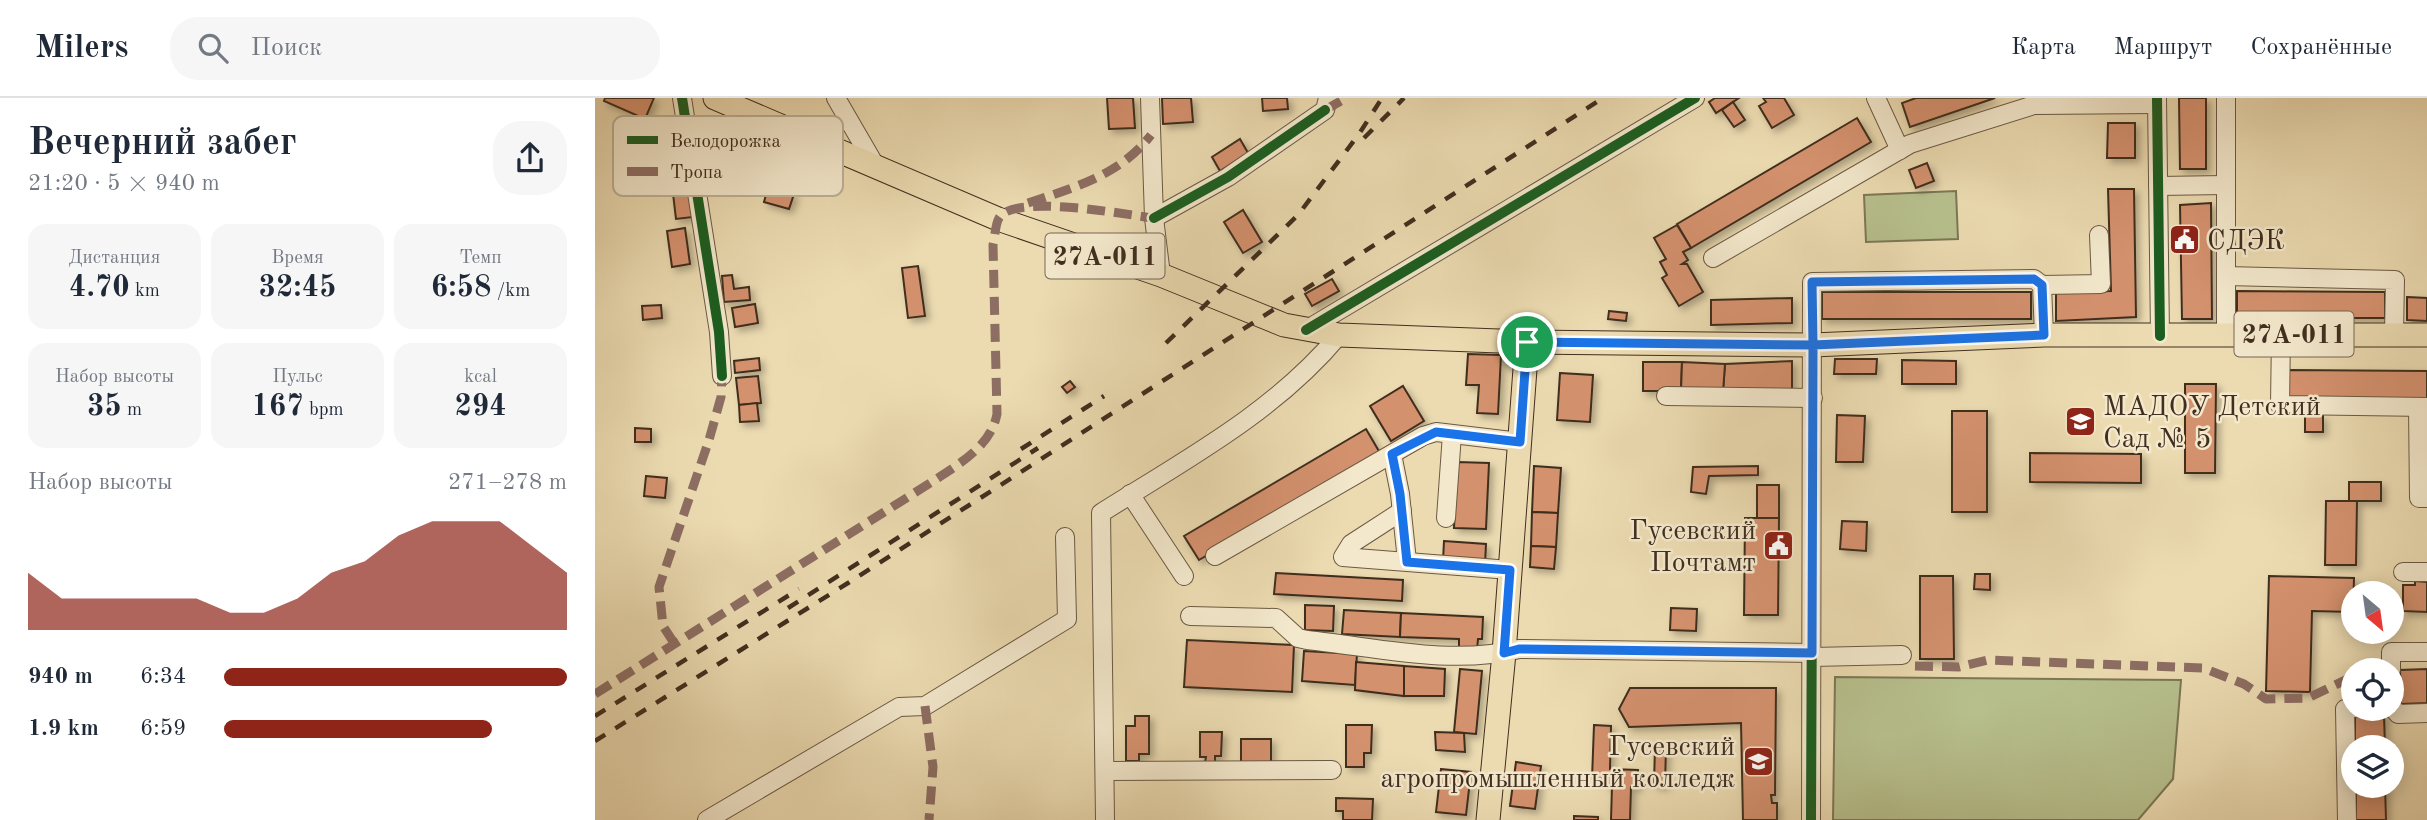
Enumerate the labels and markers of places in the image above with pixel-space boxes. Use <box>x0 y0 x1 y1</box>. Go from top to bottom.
public building icon: СДЭК <box>2167 222 2201 256</box>
place label: СДЭК <box>2207 228 2285 256</box>
pin <box>1497 312 1557 372</box>
place label: МАДОУ Детский Сад № 5 <box>2103 394 2321 454</box>
school or university icon: МАДОУ Детский Сад № 5 <box>2063 404 2097 438</box>
place label: Гусевский Почтамт <box>1629 518 1756 578</box>
public building icon: Гусевский Почтамт <box>1762 528 1796 562</box>
place label: Гусевский агропромышленный колледж <box>1380 734 1735 794</box>
school or university icon: Гусевский агропромышленный колледж <box>1741 744 1775 778</box>

